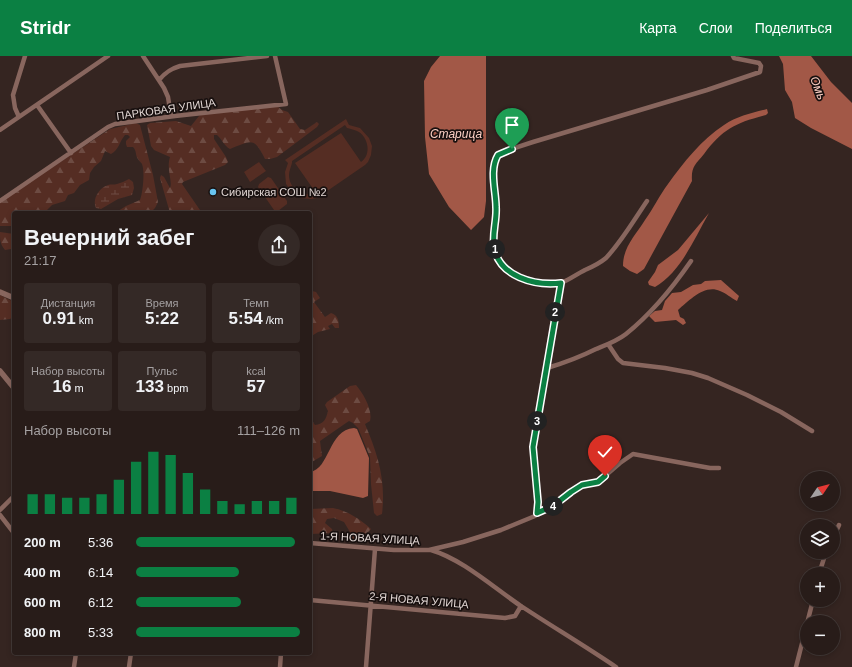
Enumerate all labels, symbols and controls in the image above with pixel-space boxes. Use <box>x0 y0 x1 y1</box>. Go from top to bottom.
text: Stridr <box>20 17 71 38</box>
text: Карта <box>639 20 677 36</box>
text: Слои <box>699 20 733 36</box>
text: Поделиться <box>755 20 832 36</box>
water label: Омь <box>807 74 829 102</box>
street label: ПАРКОВАЯ УЛИЦА <box>116 96 217 122</box>
pin <box>495 108 529 149</box>
icon: arrive <box>501 114 523 136</box>
water label: Старица <box>430 127 482 141</box>
place label: Сибирская СОШ №2 <box>221 186 327 198</box>
marker: Сибирская СОШ №2 <box>208 187 218 197</box>
button: share <box>258 224 300 266</box>
text: Вечерний забег <box>24 225 194 250</box>
pin: 1 <box>485 239 505 259</box>
text: 1 <box>492 243 498 255</box>
text: 21:17 <box>24 253 57 268</box>
text: Дистанция <box>41 297 95 309</box>
text: Время <box>145 297 179 309</box>
text: Темп <box>243 297 269 309</box>
pin: 2 <box>545 302 565 322</box>
text: 2 <box>552 306 558 318</box>
text: 0.91 <box>43 309 76 328</box>
text: 5:22 <box>145 309 179 328</box>
text: 5:54 <box>229 309 263 328</box>
text: km <box>76 314 93 326</box>
text: /km <box>263 314 283 326</box>
text: Набор высоты <box>31 365 105 377</box>
text: Пульс <box>147 365 177 377</box>
text: kcal <box>246 365 266 377</box>
text: 16 <box>52 377 71 396</box>
text: 133 <box>136 377 164 396</box>
text: 57 <box>247 377 265 396</box>
text: m <box>71 382 84 394</box>
text: bpm <box>164 382 188 394</box>
pin: 3 <box>527 411 547 431</box>
text: 3 <box>534 415 540 427</box>
text: Набор высоты <box>24 423 111 438</box>
text: 111–126 m <box>237 423 300 438</box>
pin <box>588 435 622 476</box>
icon: check <box>594 441 616 463</box>
north arrow <box>800 471 840 511</box>
map controls <box>800 471 840 655</box>
pin: 4 <box>543 496 563 516</box>
text: 4 <box>550 500 556 512</box>
button: layers <box>800 519 840 559</box>
street label: 1-Я НОВАЯ УЛИЦА <box>320 529 421 547</box>
text: 200 m <box>24 535 61 550</box>
text: 5:36 <box>88 535 113 550</box>
text: 400 m <box>24 565 61 580</box>
text: 6:14 <box>88 565 113 580</box>
button: + <box>800 567 840 607</box>
street label: 2-Я НОВАЯ УЛИЦА <box>369 590 470 610</box>
text: 600 m <box>24 595 61 610</box>
text: 6:12 <box>88 595 113 610</box>
button: − <box>800 615 840 655</box>
text: 800 m <box>24 625 61 640</box>
text: 5:33 <box>88 625 113 640</box>

